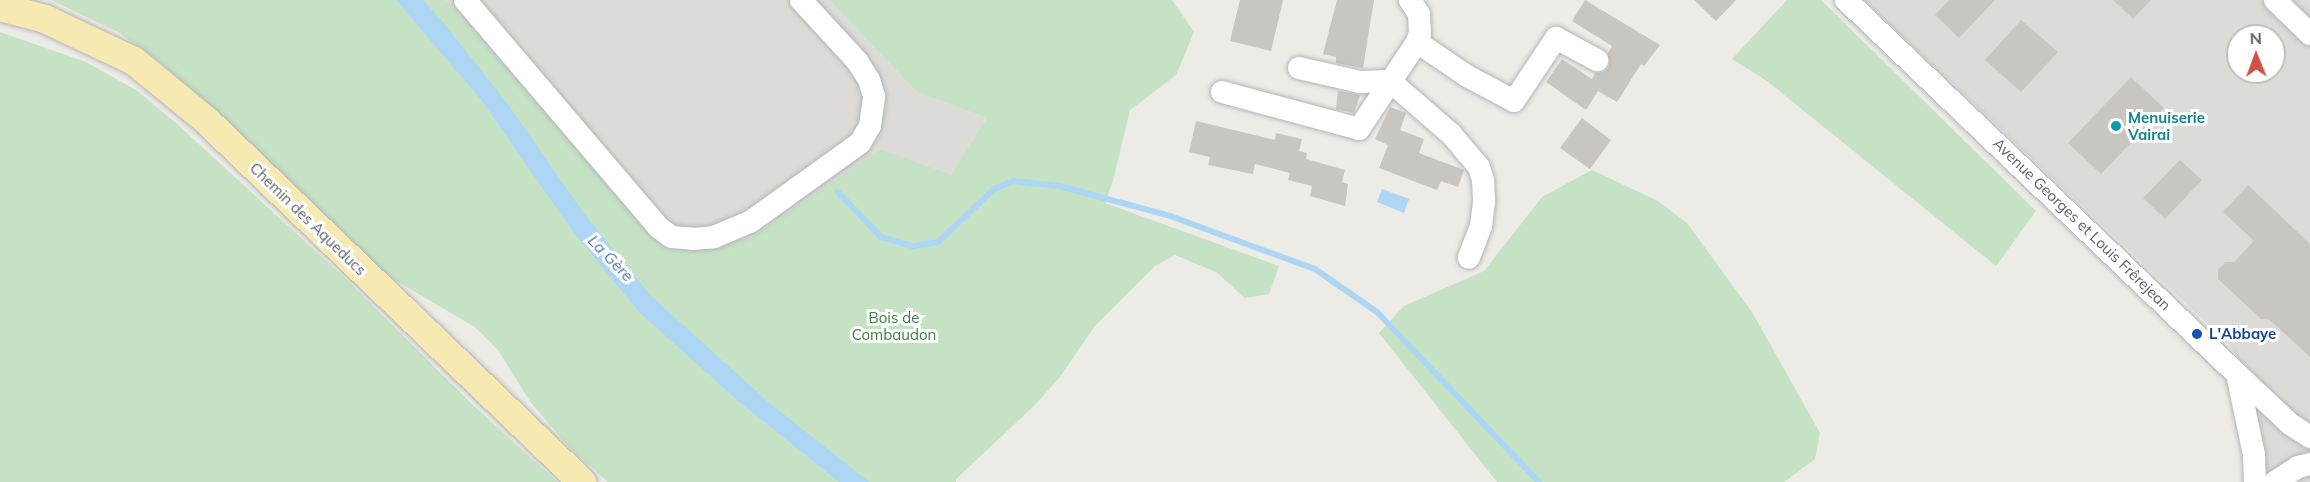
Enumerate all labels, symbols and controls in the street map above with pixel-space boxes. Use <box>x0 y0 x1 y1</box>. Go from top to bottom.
north arrow <box>2226 24 2286 84</box>
text: N <box>2250 28 2262 48</box>
place label: Menuiserie Vairai <box>2128 108 2205 143</box>
marker: Menuiserie Vairai <box>2109 119 2123 133</box>
street label: Avenue Georges et Louis Frêrejean <box>1989 134 2175 314</box>
street label: Chemin des Aqueducs <box>246 159 370 279</box>
water label: La Gère <box>584 231 638 285</box>
park label: Bois de Combaudon <box>852 308 936 343</box>
place label: L'Abbaye <box>2209 325 2276 343</box>
marker: L'Abbaye <box>2190 327 2204 341</box>

